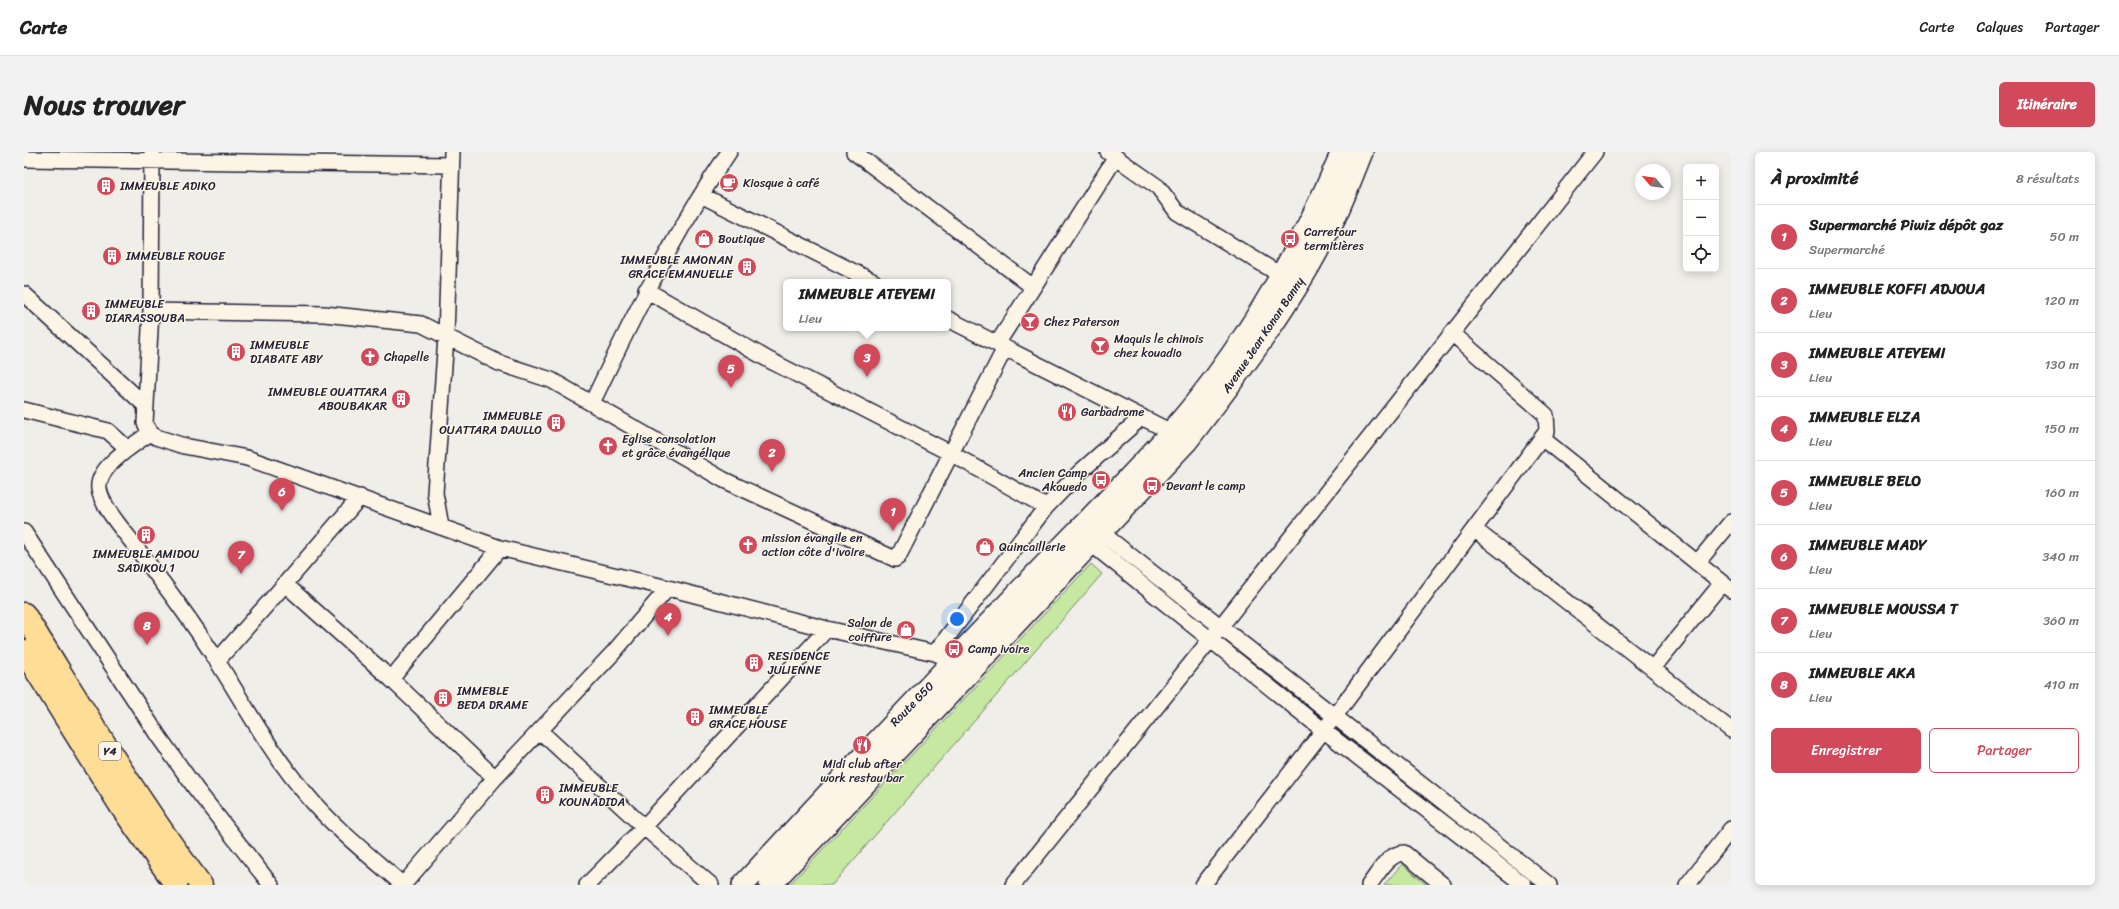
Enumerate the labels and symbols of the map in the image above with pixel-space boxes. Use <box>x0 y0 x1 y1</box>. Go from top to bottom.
north arrow <box>1635 164 1671 200</box>
cafe icon: Kiosque à café <box>718 172 740 194</box>
place label: Kiosque à café <box>743 172 819 194</box>
building icon: IMMEUBLE ADIKO <box>95 175 117 197</box>
place label: IMMEUBLE ADIKO <box>119 175 216 197</box>
place label: Carrefour termitières <box>1304 221 1364 257</box>
shop icon: Boutique <box>693 228 715 250</box>
place label: Boutique <box>718 228 765 250</box>
bus stop icon: Carrefour termitières <box>1279 228 1301 250</box>
building icon: IMMEUBLE ROUGE <box>101 245 123 267</box>
place label: IMMEUBLE ROUGE <box>125 245 226 267</box>
place label: IMMEUBLE AMONAN GRACE EMANUELLE <box>619 249 734 285</box>
building icon: IMMEUBLE AMONAN GRACE EMANUELLE <box>736 256 758 278</box>
street label: Avenue Jean Konan Banny <box>1215 272 1311 398</box>
place label: IMMEUBLE DIARASSOUBA <box>104 293 185 329</box>
building icon: IMMEUBLE DIARASSOUBA <box>80 300 102 322</box>
bar icon: Chez Paterson <box>1019 311 1041 333</box>
place label: Chez Paterson <box>1044 311 1120 333</box>
place label: Maquis le chinois chez kouadio <box>1114 328 1204 364</box>
place label: IMMEUBLE DIABATE ABY <box>249 334 323 370</box>
bar icon: Maquis le chinois chez kouadio <box>1089 335 1111 357</box>
building icon: IMMEUBLE DIABATE ABY <box>225 341 247 363</box>
pin: 3 <box>854 344 880 377</box>
church icon: Chapelle <box>359 346 381 368</box>
place label: Chapelle <box>384 346 429 368</box>
pin: 5 <box>718 355 744 388</box>
place label: IMMEUBLE OUATTARA ABOUBAKAR <box>267 381 388 417</box>
building icon: IMMEUBLE OUATTARA ABOUBAKAR <box>390 388 412 410</box>
restaurant icon: Garbadrome <box>1056 401 1078 423</box>
place label: Garbadrome <box>1081 401 1144 423</box>
place label: IMMEUBLE OUATTARA DAULLO <box>439 405 543 441</box>
building icon: IMMEUBLE OUATTARA DAULLO <box>545 412 567 434</box>
place label: Eglise consolation et grâce évangélique <box>622 428 731 464</box>
church icon: Eglise consolation et grâce évangélique <box>597 435 619 457</box>
pin: 2 <box>759 439 785 472</box>
place label: Ancien Camp Akouedo <box>1017 462 1088 498</box>
bus stop icon: Ancien Camp Akouedo <box>1090 469 1112 491</box>
bus stop icon: Devant le camp <box>1141 475 1163 497</box>
place label: Devant le camp <box>1166 475 1246 497</box>
pin: 6 <box>269 478 295 511</box>
pin: 1 <box>880 498 906 531</box>
building icon: IMMEUBLE AMIDOU SADIKOU 1 <box>135 524 157 546</box>
place label: mission évangile en action côte d'ivoire <box>762 527 865 563</box>
church icon: mission évangile en action côte d'ivoire <box>737 534 759 556</box>
shop icon: Quincaillerie <box>974 536 996 558</box>
place label: Quincaillerie <box>999 536 1066 558</box>
pin: 7 <box>228 541 254 574</box>
place label: IMMEUBLE AMIDOU SADIKOU 1 <box>92 543 199 579</box>
pin: 4 <box>655 603 681 636</box>
your location <box>947 609 967 629</box>
pin: 8 <box>134 612 160 645</box>
place label: Salon de coiffure <box>847 612 892 648</box>
shop icon: Salon de coiffure <box>895 619 917 641</box>
bus stop icon: Camp ivoire <box>943 638 965 660</box>
place label: Camp ivoire <box>968 638 1029 660</box>
place label: RESIDENCE JULIENNE <box>767 645 831 681</box>
building icon: RESIDENCE JULIENNE <box>743 652 765 674</box>
street label: Route G50 <box>885 676 940 732</box>
place label: IMMEBLE BEDA DRAME <box>456 680 529 716</box>
building icon: IMMEBLE BEDA DRAME <box>432 687 454 709</box>
place label: IMMEUBLE GRACE HOUSE <box>708 699 788 735</box>
building icon: IMMEUBLE GRACE HOUSE <box>684 706 706 728</box>
restaurant icon: Midi club after work restau bar <box>851 734 873 756</box>
road number: Y4 <box>99 742 121 760</box>
place label: Midi club after work restau bar <box>820 753 905 789</box>
place label: IMMEUBLE KOUNADIDA <box>558 777 625 813</box>
building icon: IMMEUBLE KOUNADIDA <box>534 784 556 806</box>

